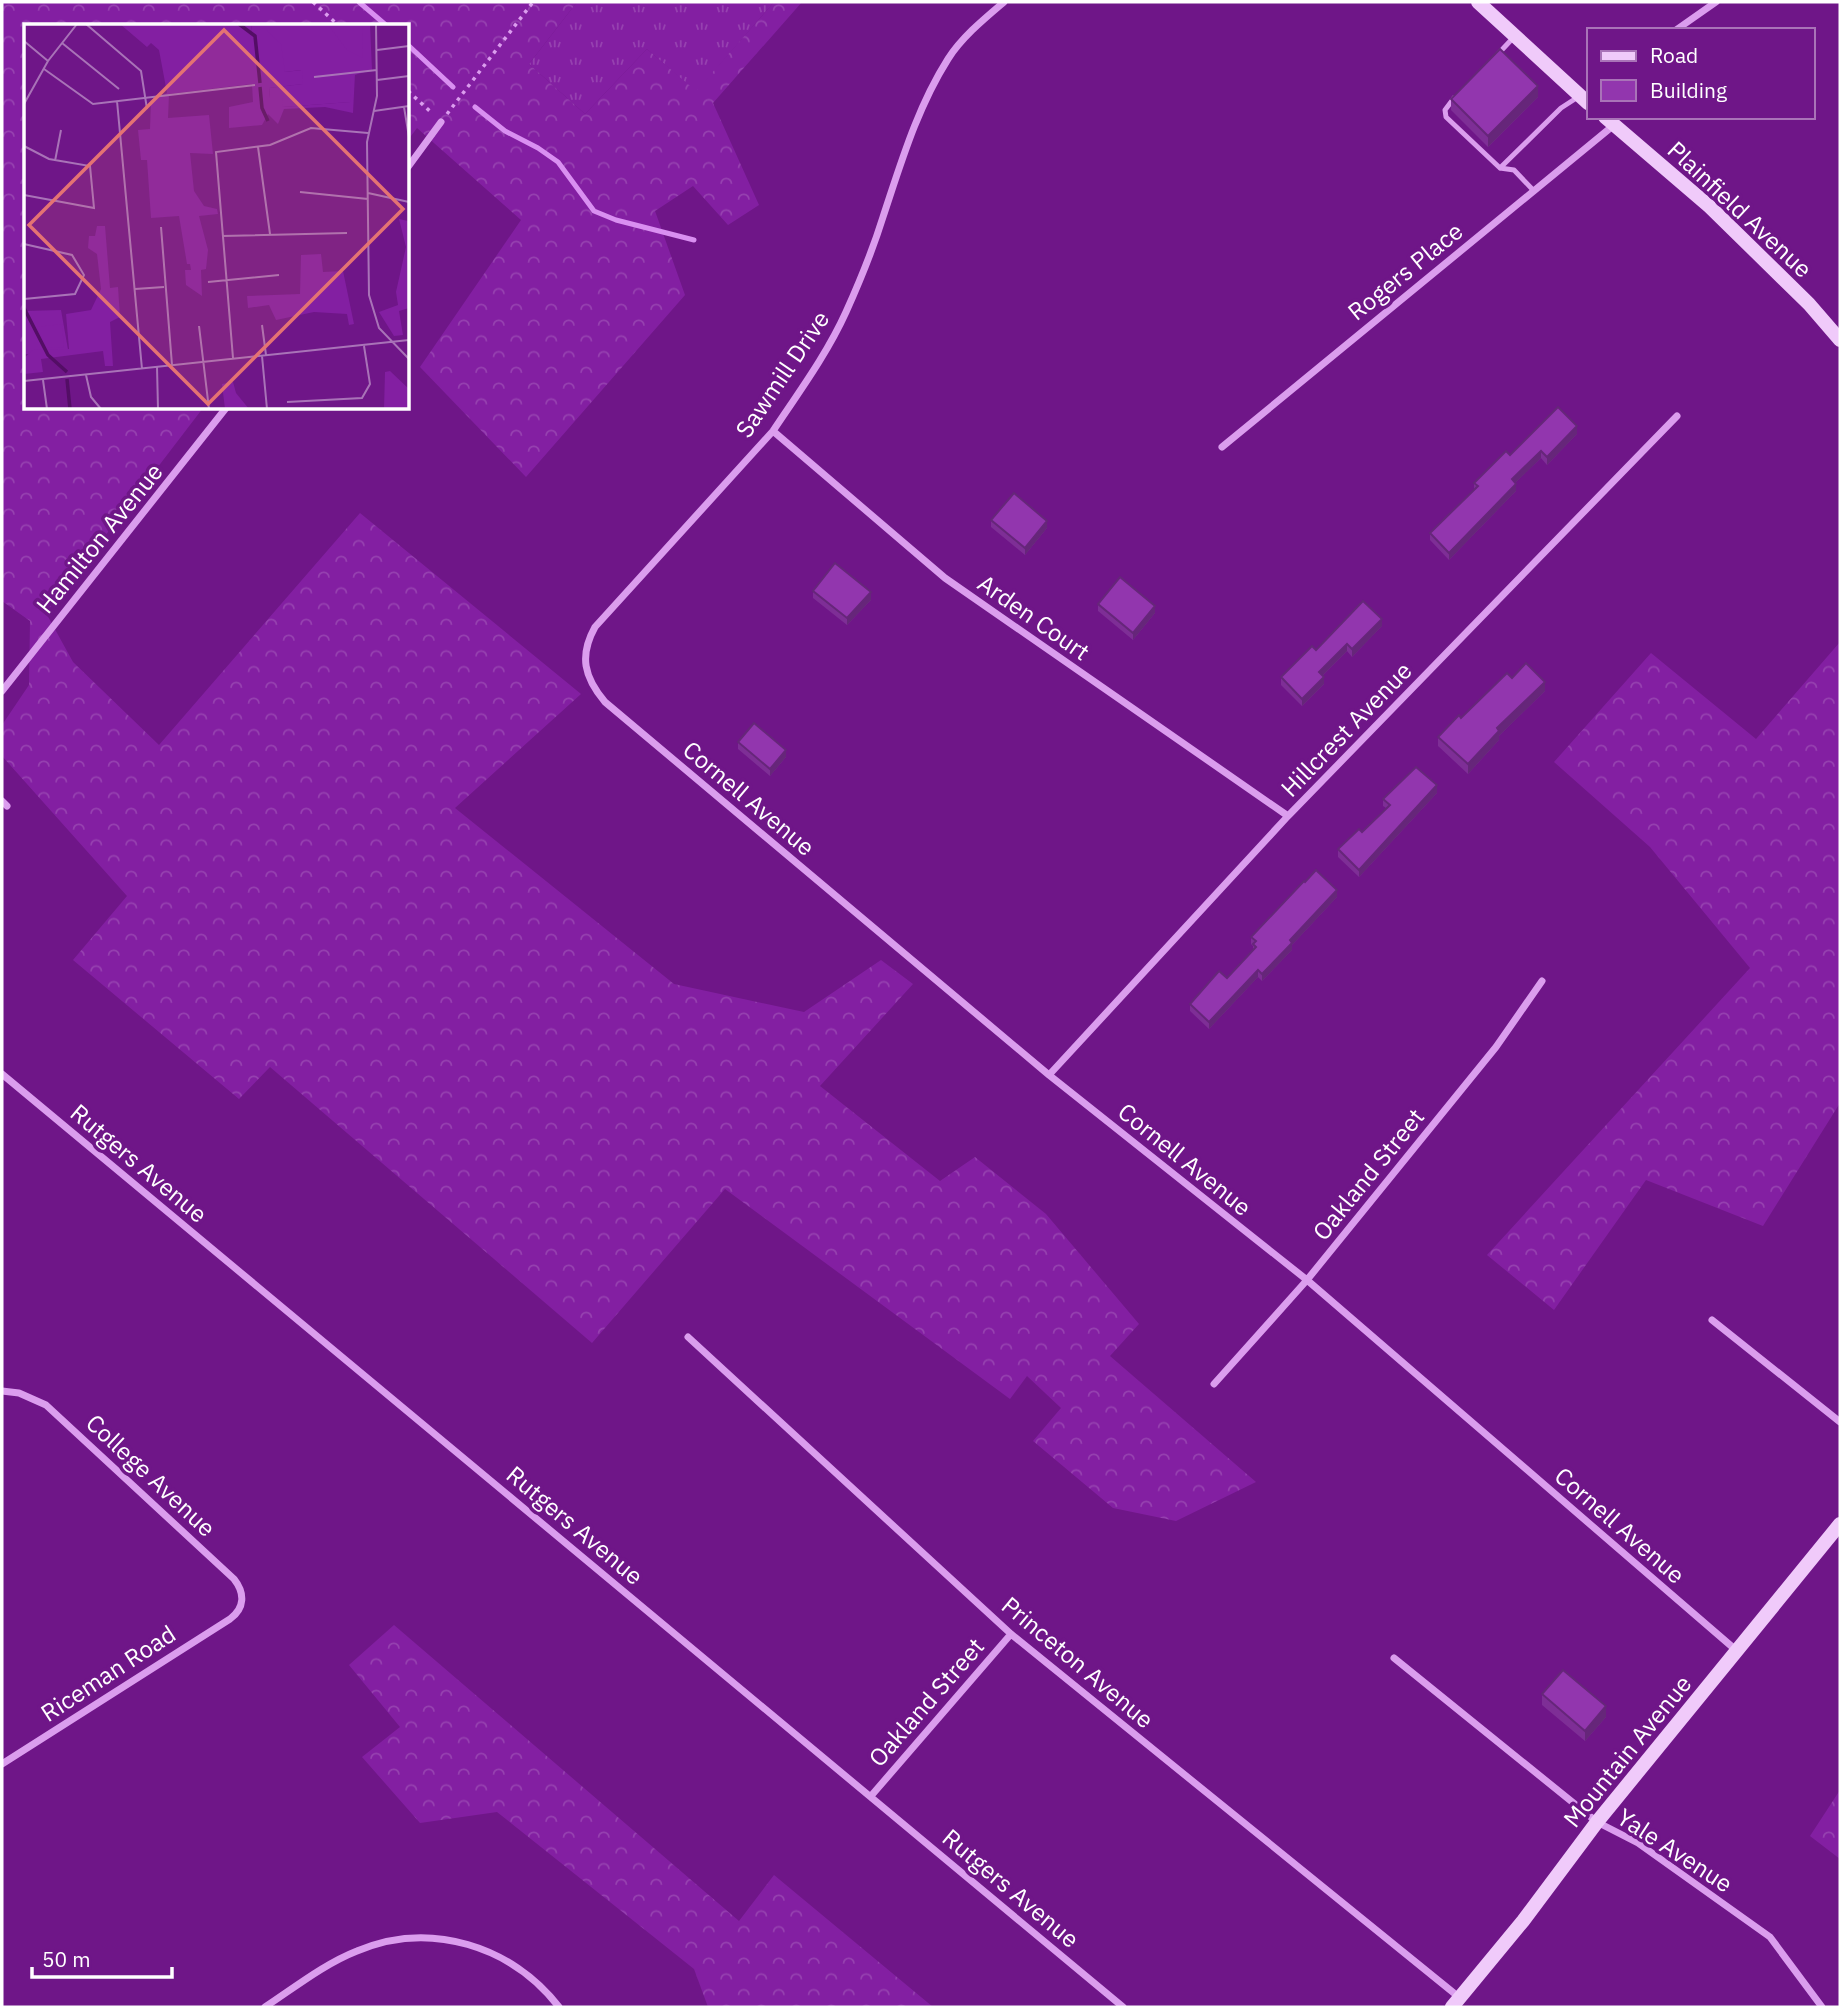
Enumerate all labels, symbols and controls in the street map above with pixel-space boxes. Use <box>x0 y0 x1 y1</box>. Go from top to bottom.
inset map <box>24 24 410 410</box>
legend <box>1587 28 1814 119</box>
text: Road <box>1650 41 1698 69</box>
text: Building <box>1650 76 1727 104</box>
street label: Plainfield Avenue <box>1661 134 1819 284</box>
street label: Rogers Place <box>1341 215 1469 327</box>
street label: Sawmill Drive <box>728 304 836 444</box>
street label: Hamilton Avenue <box>29 456 169 620</box>
street label: Arden Court <box>972 567 1096 667</box>
street label: Hillcrest Avenue <box>1274 655 1418 803</box>
street label: Cornell Avenue <box>676 733 822 863</box>
street label: Cornell Avenue <box>1112 1095 1258 1223</box>
street label: Rutgers Avenue <box>64 1096 214 1230</box>
street label: Oakland Street <box>1305 1101 1431 1247</box>
street label: College Avenue <box>79 1407 223 1543</box>
street label: Rutgers Avenue <box>500 1458 650 1592</box>
street label: Cornell Avenue <box>1548 1460 1692 1590</box>
street label: Princeton Avenue <box>995 1589 1161 1735</box>
street label: Riceman Road <box>34 1617 182 1729</box>
street label: Oakland Street <box>861 1631 991 1773</box>
street label: Mountain Avenue <box>1556 1668 1698 1834</box>
street label: Yale Avenue <box>1611 1801 1739 1899</box>
street label: Rutgers Avenue <box>936 1821 1086 1955</box>
scale bar <box>32 1936 172 1980</box>
text: 50 m <box>42 1945 91 1973</box>

